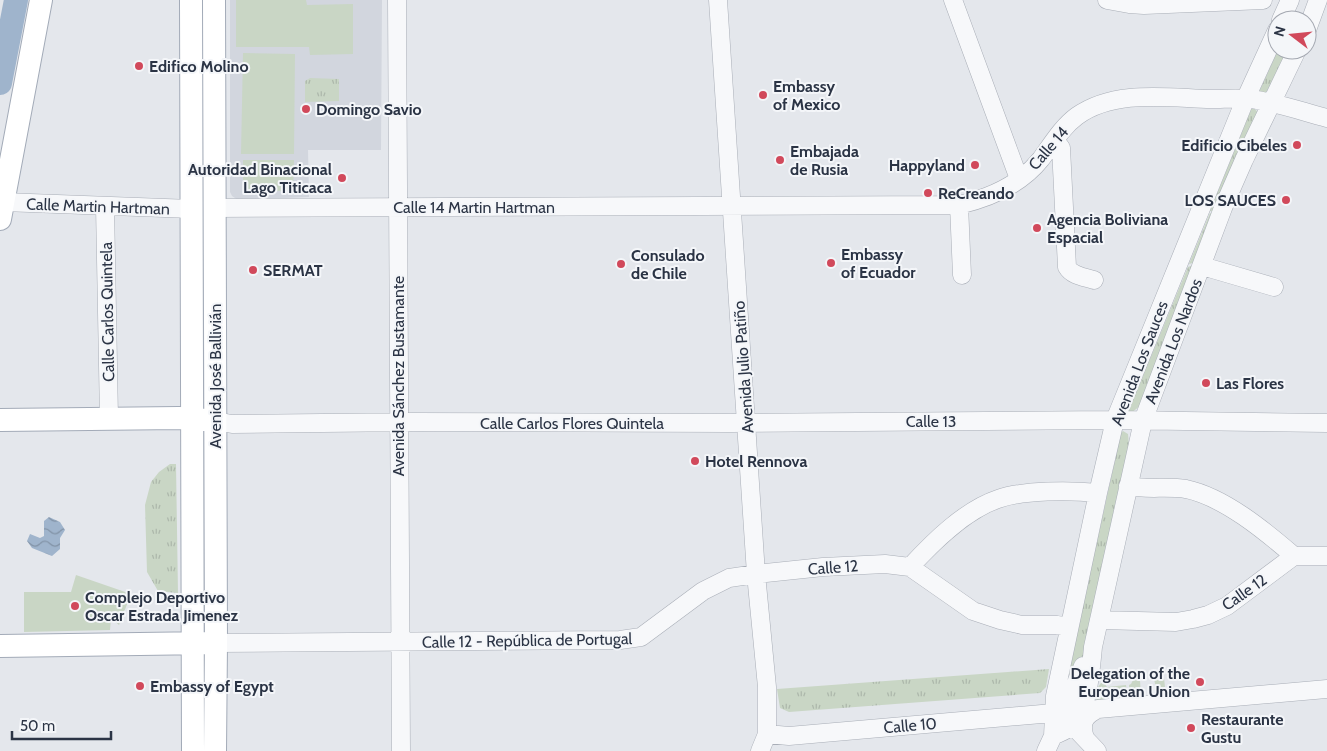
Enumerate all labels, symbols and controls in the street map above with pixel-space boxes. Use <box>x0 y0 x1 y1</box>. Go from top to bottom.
north arrow <box>1267 10 1317 60</box>
text: N <box>1269 24 1290 39</box>
place label: Edifico Molino <box>149 57 249 76</box>
marker: Edifico Molino <box>133 60 145 72</box>
place label: Embassy of Mexico <box>773 77 840 114</box>
marker: Embassy of Mexico <box>757 89 769 101</box>
place label: Domingo Savio <box>316 100 422 119</box>
marker: Domingo Savio <box>300 103 312 115</box>
street label: Calle 14 <box>1024 123 1072 174</box>
place label: Edificio Cibeles <box>1181 136 1287 155</box>
marker: Edificio Cibeles <box>1291 139 1303 151</box>
place label: Embajada de Rusia <box>790 142 859 179</box>
marker: Embajada de Rusia <box>774 154 786 166</box>
place label: Happyland <box>889 156 965 175</box>
marker: Happyland <box>969 159 981 171</box>
place label: Autoridad Binacional Lago Titicaca <box>188 160 332 197</box>
marker: Autoridad Binacional Lago Titicaca <box>336 172 348 184</box>
place label: ReCreando <box>938 184 1014 203</box>
marker: ReCreando <box>922 187 934 199</box>
place label: LOS SAUCES <box>1185 191 1276 210</box>
street label: Calle Martin Hartman <box>26 194 170 219</box>
marker: LOS SAUCES <box>1280 194 1292 206</box>
street label: Calle 14 Martin Hartman <box>393 198 555 217</box>
place label: Agencia Boliviana Espacial <box>1047 210 1168 247</box>
marker: Agencia Boliviana Espacial <box>1031 222 1043 234</box>
street label: Calle Carlos Quintela <box>97 242 118 382</box>
place label: Embassy of Ecuador <box>841 245 916 282</box>
place label: Consulado de Chile <box>631 246 705 283</box>
marker: Embassy of Ecuador <box>825 257 837 269</box>
marker: Consulado de Chile <box>615 258 627 270</box>
place label: SERMAT <box>263 261 323 280</box>
marker: SERMAT <box>247 264 259 276</box>
street label: Avenida Sánchez Bustamante <box>389 276 408 476</box>
street label: Avenida Los Nardos <box>1141 276 1206 406</box>
street label: Avenida Los Sauces <box>1107 298 1172 428</box>
street label: Avenida Julio Patiño <box>729 300 758 434</box>
street label: Avenida José Ballivián <box>206 304 225 448</box>
place label: Las Flores <box>1216 374 1284 393</box>
marker: Las Flores <box>1200 377 1212 389</box>
street label: Calle 13 <box>906 412 956 431</box>
street label: Calle Carlos Flores Quintela <box>480 414 664 433</box>
place label: Hotel Rennova <box>705 452 807 471</box>
marker: Hotel Rennova <box>689 455 701 467</box>
street label: Calle 12 <box>807 556 859 579</box>
street label: Calle 12 <box>1218 570 1270 615</box>
place label: Complejo Deportivo Oscar Estrada Jimenez <box>85 588 239 625</box>
marker: Complejo Deportivo Oscar Estrada Jimenez <box>69 600 81 612</box>
street label: Calle 12 - República de Portugal <box>422 629 633 652</box>
place label: Delegation of the European Union <box>1071 664 1190 701</box>
marker: Delegation of the European Union <box>1194 676 1206 688</box>
place label: Embassy of Egypt <box>150 677 274 696</box>
marker: Embassy of Egypt <box>134 680 146 692</box>
scale bar <box>12 708 111 740</box>
place label: Restaurante Gustu <box>1201 710 1284 747</box>
street label: Calle 10 <box>883 714 937 737</box>
text: 50 m <box>20 717 55 735</box>
marker: Restaurante Gustu <box>1185 722 1197 734</box>

